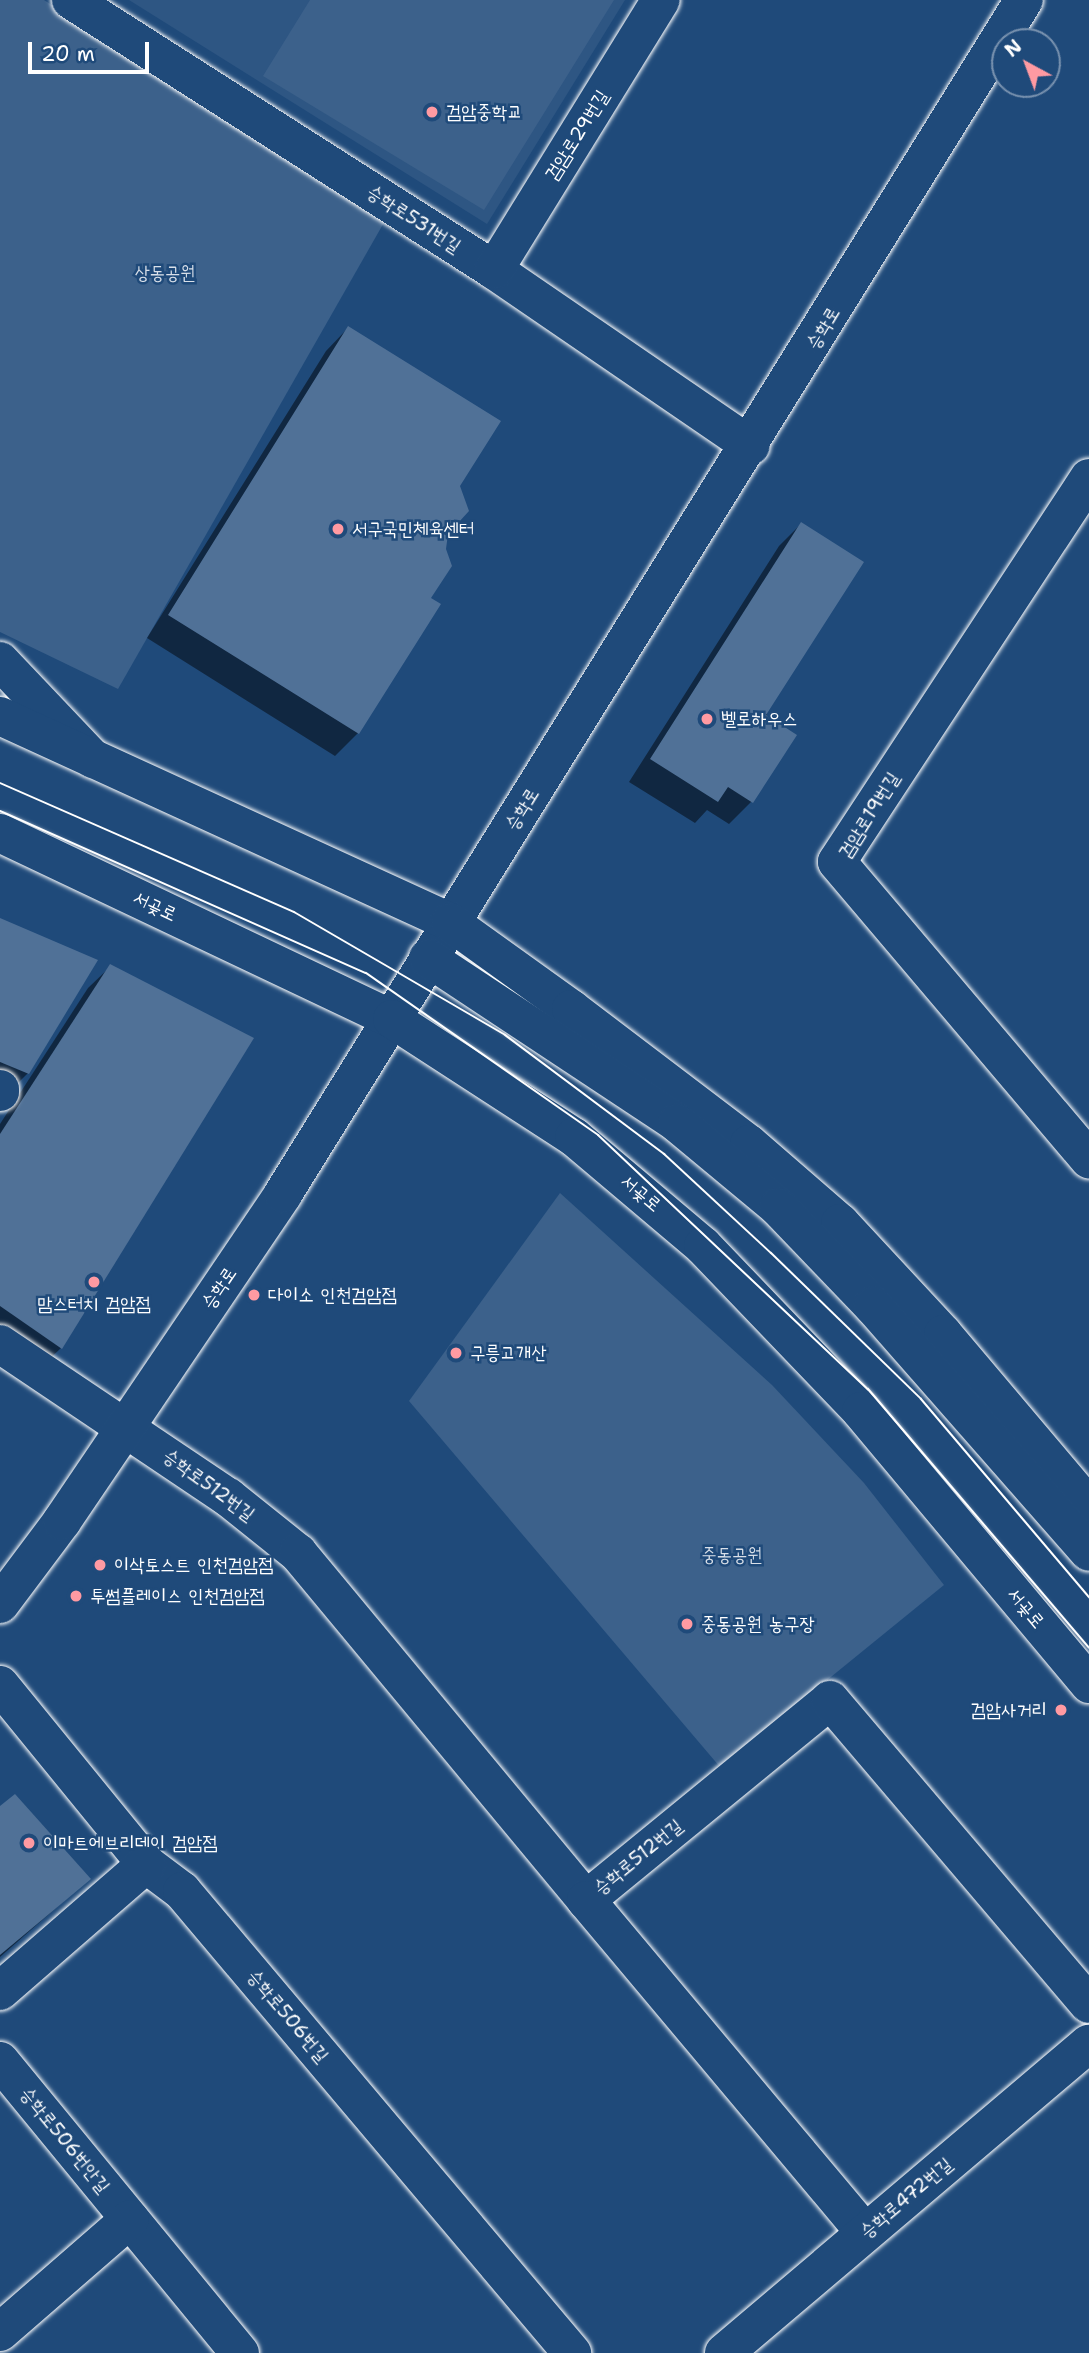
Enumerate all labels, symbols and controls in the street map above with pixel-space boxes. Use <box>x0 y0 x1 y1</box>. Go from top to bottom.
scale bar <box>32 28 152 72</box>
north arrow <box>991 28 1061 98</box>
text: N <box>999 34 1027 63</box>
text: 20 m <box>41 40 95 68</box>
street label: 검암로29번길 <box>540 86 614 184</box>
place label: 검암중학교 <box>446 101 522 123</box>
marker: 검암중학교 <box>424 104 440 120</box>
street label: 승학로531번길 <box>363 180 465 258</box>
park label: 상동공원 <box>134 262 196 284</box>
street label: 승학로 <box>801 302 845 354</box>
place label: 서구국민체육센터 <box>352 518 474 540</box>
marker: 서구국민체육센터 <box>330 521 346 537</box>
place label: 벨로하우스 <box>721 708 797 730</box>
marker: 벨로하우스 <box>699 711 715 727</box>
street label: 검암로19번길 <box>834 768 904 862</box>
street label: 승학로 <box>500 784 544 834</box>
street label: 서곶로 <box>129 886 181 926</box>
street label: 서곶로 <box>616 1170 666 1216</box>
street label: 승학로 <box>197 1263 241 1313</box>
marker: 맘스터치 검암점 <box>86 1274 102 1290</box>
place label: 다이소 인천검암점 <box>268 1284 397 1306</box>
marker: 다이소 인천검암점 <box>246 1287 262 1303</box>
place label: 맘스터치 검암점 <box>37 1293 151 1315</box>
place label: 구릉고개산 <box>470 1342 546 1364</box>
marker: 구릉고개산 <box>448 1345 464 1361</box>
street label: 승학로512번길 <box>159 1444 259 1526</box>
park label: 중동공원 <box>701 1544 763 1566</box>
place label: 이삭토스트 인천검암점 <box>114 1554 273 1576</box>
marker: 이삭토스트 인천검암점 <box>92 1557 108 1573</box>
street label: 서곶로 <box>1003 1583 1049 1633</box>
place label: 투썸플레이스 인천검암점 <box>90 1585 265 1607</box>
marker: 투썸플레이스 인천검암점 <box>68 1588 84 1604</box>
place label: 중동공원 농구장 <box>701 1613 815 1635</box>
marker: 중동공원 농구장 <box>679 1616 695 1632</box>
place label: 검암사거리 <box>971 1699 1047 1721</box>
marker: 검암사거리 <box>1053 1702 1069 1718</box>
street label: 승학로512번길 <box>589 1814 687 1900</box>
place label: 이마트에브리데이 검암점 <box>43 1832 218 1854</box>
marker: 이마트에브리데이 검암점 <box>21 1835 37 1851</box>
street label: 승학로506번길 <box>243 1965 333 2067</box>
street label: 승학로506번안길 <box>15 2083 115 2197</box>
street label: 승학로472번길 <box>855 2153 957 2243</box>

